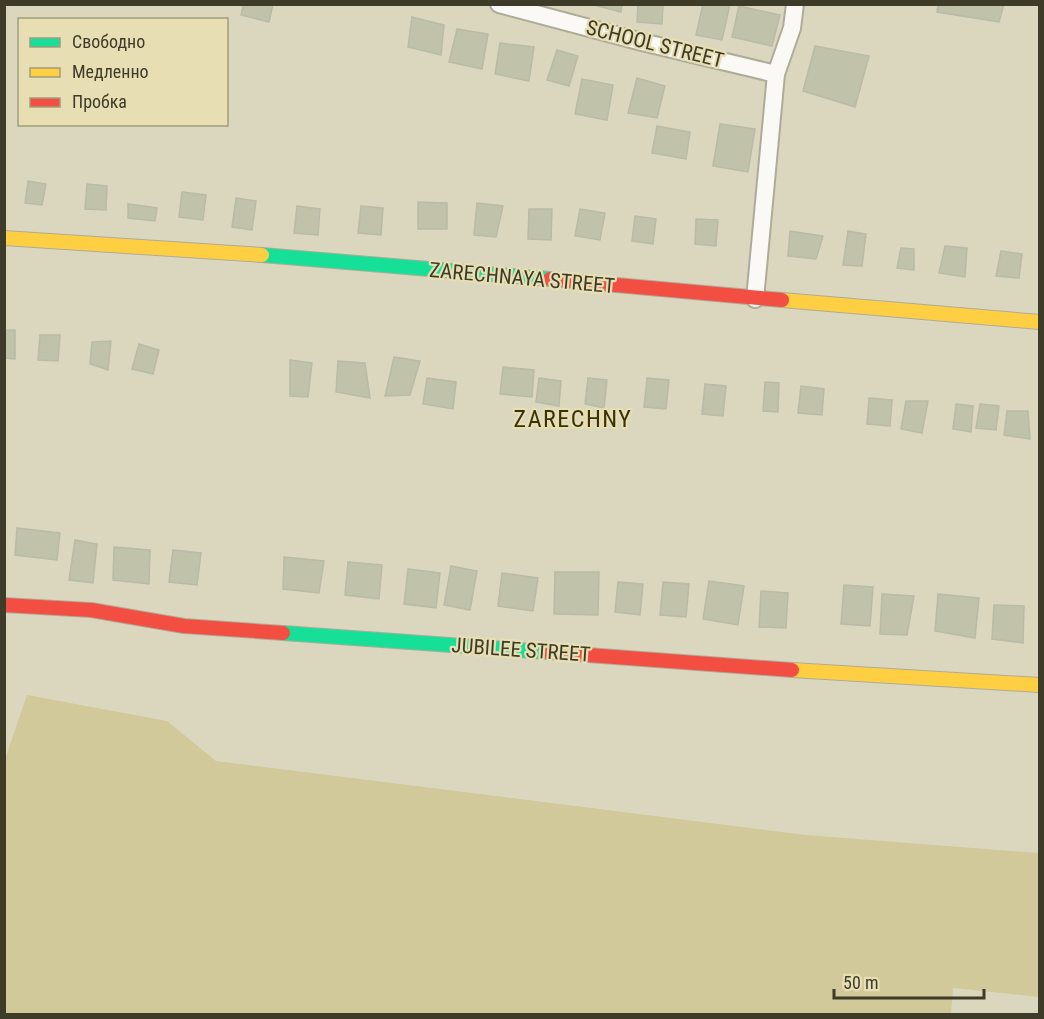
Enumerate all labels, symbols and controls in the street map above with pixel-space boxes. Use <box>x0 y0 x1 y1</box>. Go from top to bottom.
street label: SCHOOL STREET <box>584 15 726 73</box>
legend <box>18 18 228 126</box>
text: Свободно <box>72 31 145 52</box>
text: Медленно <box>72 61 149 82</box>
text: Пробка <box>72 91 127 112</box>
street label: ZARECHNAYA STREET <box>428 258 616 298</box>
district label: ZARECHNY <box>514 405 632 433</box>
street label: JUBILEE STREET <box>451 633 591 667</box>
scale bar <box>834 962 984 1000</box>
text: 50 m <box>843 972 878 993</box>

